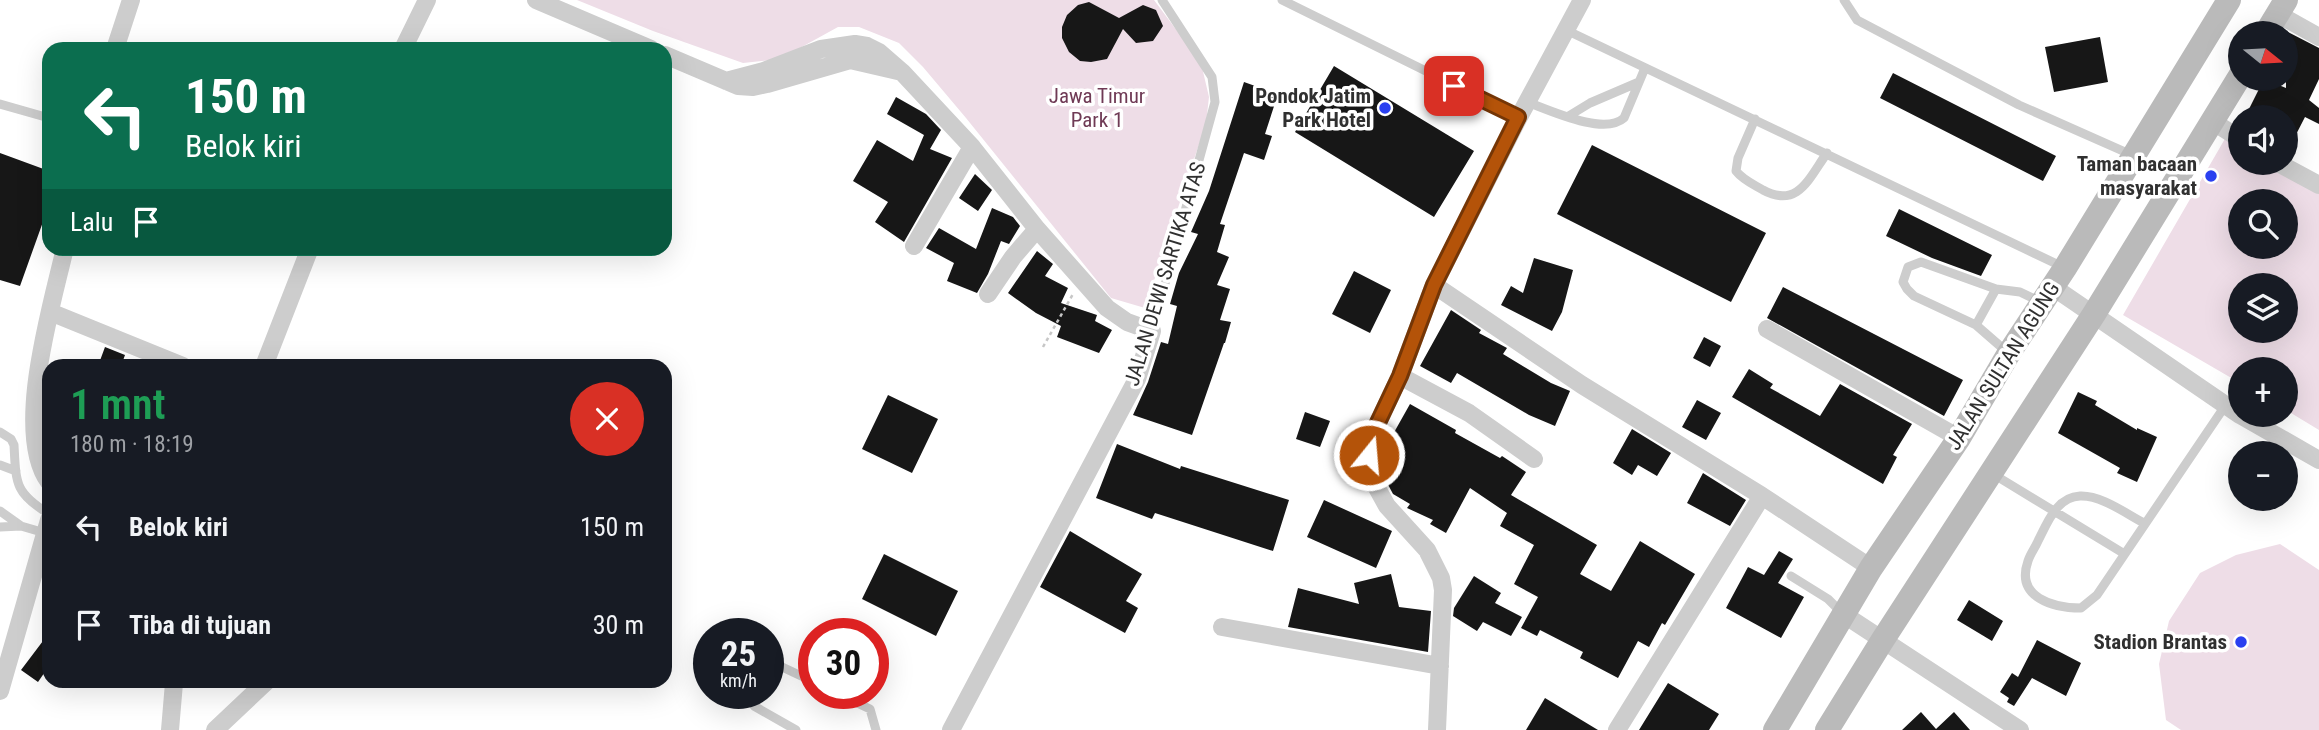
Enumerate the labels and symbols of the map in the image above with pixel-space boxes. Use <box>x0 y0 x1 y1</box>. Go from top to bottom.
north arrow <box>2228 21 2298 91</box>
pin <box>1424 56 1484 116</box>
park label: Jawa Timur Park 1 <box>1049 84 1145 132</box>
place label: Pondok Jatim Park Hotel <box>1255 84 1371 132</box>
marker: Pondok Jatim Park Hotel <box>1377 100 1393 116</box>
place label: Taman bacaan masyarakat <box>2077 152 2197 200</box>
street label: JALAN DEWI SARTIKA ATAS <box>1120 159 1210 389</box>
marker: Taman bacaan masyarakat <box>2203 168 2219 184</box>
street label: JALAN SULTAN AGUNG <box>1942 278 2064 454</box>
position arrow <box>1332 418 1406 492</box>
speed limit sign: 30 <box>798 618 889 709</box>
place label: Stadion Brantas <box>2093 630 2227 654</box>
marker: Stadion Brantas <box>2233 634 2249 650</box>

